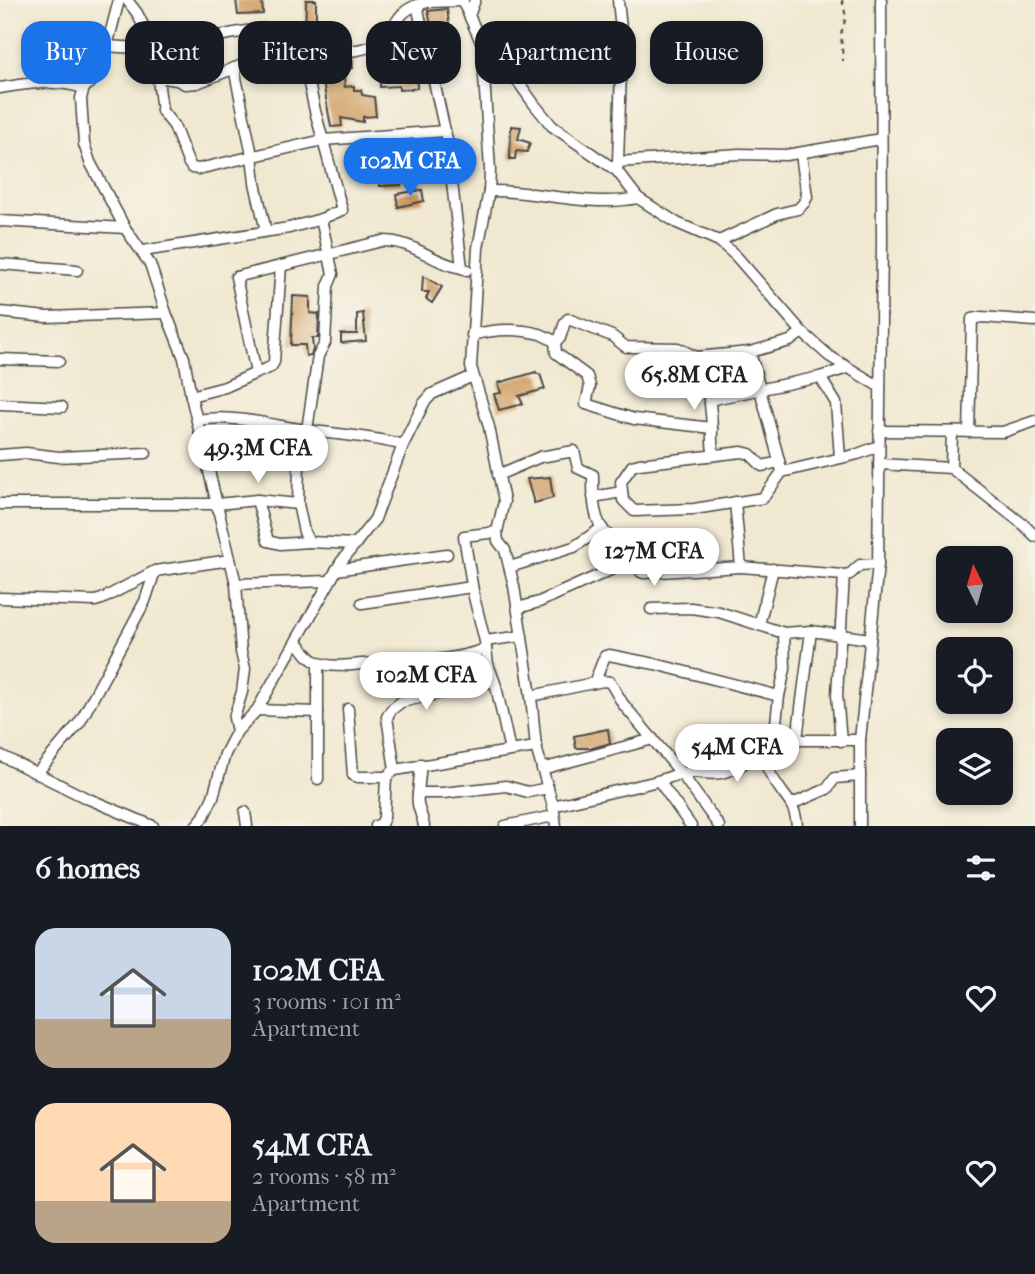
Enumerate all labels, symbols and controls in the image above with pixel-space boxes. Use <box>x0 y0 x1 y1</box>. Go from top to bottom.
chip: Buy <box>21 21 111 84</box>
chip: Rent <box>125 21 224 84</box>
chip: Filters <box>238 21 352 84</box>
chip: New <box>366 21 461 84</box>
chip: Apartment <box>475 21 636 84</box>
chip: House <box>650 21 763 84</box>
pin: 102M CFA <box>338 138 482 198</box>
text: 102M CFA <box>360 147 460 174</box>
pin: 65.8M CFA <box>614 352 774 412</box>
text: 65.8M CFA <box>641 361 747 388</box>
pin: 49.3M CFA <box>178 426 338 485</box>
text: 49.3M CFA <box>204 434 312 461</box>
pin: 127M CFA <box>582 528 726 588</box>
text: 127M CFA <box>604 537 704 564</box>
north arrow <box>936 546 1013 623</box>
map controls <box>936 546 1013 805</box>
button: locate <box>936 637 1013 714</box>
pin: 102M CFA <box>354 652 498 712</box>
text: 102M CFA <box>376 661 476 688</box>
pin: 54M CFA <box>672 724 802 784</box>
button: layers <box>936 728 1013 805</box>
text: 54M CFA <box>691 733 783 760</box>
icon: filters <box>962 849 1000 887</box>
text: 6 homes <box>35 851 140 886</box>
text: 102M CFA <box>252 953 384 988</box>
icon: home <box>91 956 175 1040</box>
icon: heart <box>962 979 1000 1017</box>
text: 3 rooms · 101 m² <box>252 988 401 1015</box>
text: Apartment <box>252 1015 360 1042</box>
text: 54M CFA <box>252 1128 372 1163</box>
icon: home <box>91 1131 175 1215</box>
icon: heart <box>962 1154 1000 1192</box>
text: 2 rooms · 58 m² <box>252 1163 396 1190</box>
text: Apartment <box>252 1190 360 1217</box>

